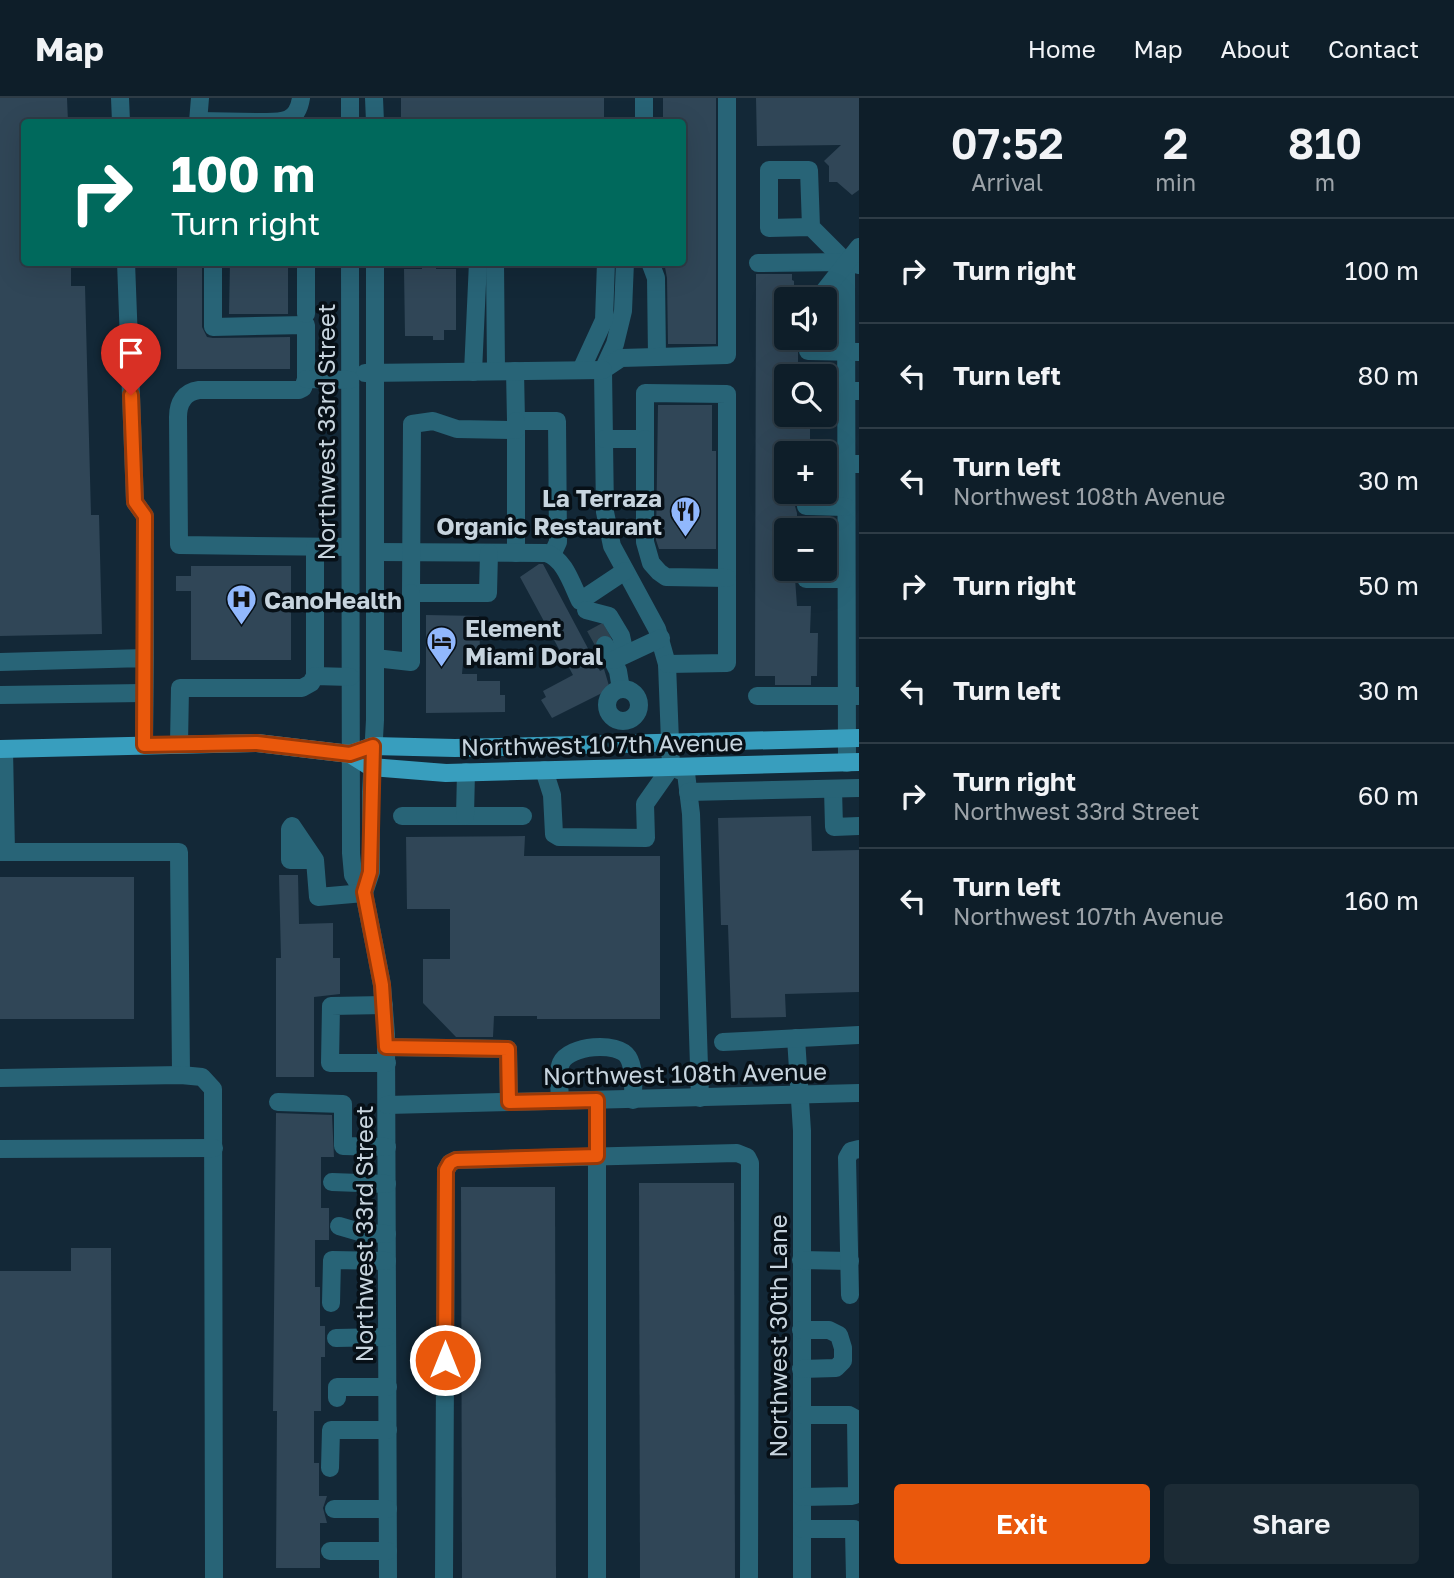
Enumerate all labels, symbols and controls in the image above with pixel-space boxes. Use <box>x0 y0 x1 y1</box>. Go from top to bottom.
text: Map <box>35 29 104 68</box>
text: Home <box>1028 34 1096 63</box>
text: Map <box>1134 34 1183 63</box>
text: About <box>1221 34 1290 63</box>
text: Contact <box>1328 34 1419 63</box>
text: 07:52 <box>951 118 1064 168</box>
text: 2 <box>1163 118 1188 168</box>
text: 810 <box>1288 118 1362 168</box>
text: 100 m <box>171 144 315 203</box>
icon: right <box>56 147 147 238</box>
text: Arrival <box>971 168 1043 196</box>
text: min <box>1155 168 1196 196</box>
text: m <box>1315 168 1335 196</box>
text: Turn right <box>171 204 320 242</box>
icon: right <box>894 252 932 290</box>
text: Turn right <box>953 255 1076 286</box>
text: 100 m <box>1345 255 1419 286</box>
map controls <box>774 287 837 581</box>
button: sound <box>774 287 837 350</box>
street label: Northwest 33rd Street <box>311 303 340 561</box>
pin <box>101 323 161 395</box>
icon: arrive <box>112 334 150 372</box>
icon: left <box>894 357 932 395</box>
text: Turn left <box>953 360 1061 391</box>
text: 80 m <box>1358 360 1419 391</box>
button: search <box>774 364 837 427</box>
button: + <box>774 441 837 504</box>
text: Turn left <box>953 451 1061 482</box>
icon: left <box>894 462 932 500</box>
text: 30 m <box>1358 465 1419 496</box>
text: Northwest 108th Avenue <box>953 482 1225 510</box>
place label: La Terraza Organic Restaurant <box>436 483 662 540</box>
restaurant icon: La Terraza Organic Restaurant <box>668 494 702 538</box>
button: − <box>774 518 837 581</box>
icon: right <box>894 567 932 605</box>
text: Turn right <box>953 570 1076 601</box>
text: 50 m <box>1358 570 1419 601</box>
hospital icon: CanoHealth <box>224 582 258 626</box>
place label: CanoHealth <box>264 585 402 614</box>
place label: Element Miami Doral <box>465 613 603 670</box>
hotel icon: Element Miami Doral <box>425 624 459 668</box>
icon: left <box>894 672 932 710</box>
text: Turn left <box>953 675 1061 706</box>
text: 30 m <box>1358 675 1419 706</box>
street label: Northwest 107th Avenue <box>461 727 743 761</box>
text: Turn right <box>953 766 1076 797</box>
icon: right <box>894 777 932 815</box>
text: 60 m <box>1358 780 1419 811</box>
text: Northwest 33rd Street <box>953 797 1199 825</box>
text: Turn left <box>953 871 1061 902</box>
icon: left <box>894 882 932 920</box>
text: 160 m <box>1345 885 1419 916</box>
text: Northwest 107th Avenue <box>953 902 1224 930</box>
street label: Northwest 108th Avenue <box>543 1056 827 1090</box>
street label: Northwest 33rd Street <box>349 1105 378 1363</box>
street label: Northwest 30th Lane <box>763 1214 792 1458</box>
position arrow <box>408 1323 482 1397</box>
button: Exit <box>894 1484 1150 1564</box>
button: Share <box>1164 1484 1419 1564</box>

